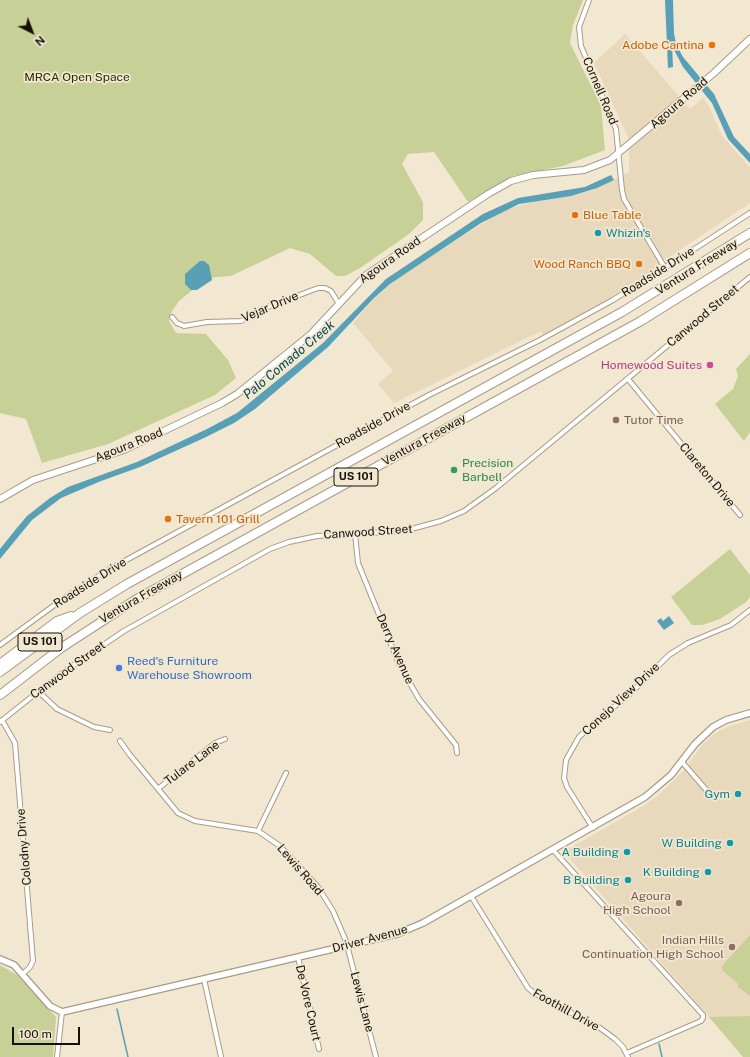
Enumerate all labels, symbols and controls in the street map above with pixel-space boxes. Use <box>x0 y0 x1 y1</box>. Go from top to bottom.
north arrow <box>12 12 52 52</box>
text: N <box>33 34 47 48</box>
place label: Adobe Cantina <box>622 38 704 52</box>
marker: Adobe Cantina <box>707 40 717 50</box>
street label: Cornell Road <box>579 55 621 127</box>
park label: MRCA Open Space <box>24 70 130 84</box>
street label: Agoura Road <box>647 74 711 132</box>
place label: Blue Table <box>583 208 642 222</box>
marker: Blue Table <box>570 210 580 220</box>
place label: Whizin's <box>606 226 651 240</box>
marker: Whizin's <box>593 228 603 238</box>
street label: Agoura Road <box>356 233 424 287</box>
street label: Ventura Freeway <box>653 236 741 298</box>
street label: Roadside Drive <box>619 244 697 300</box>
place label: Wood Ranch BBQ <box>534 257 631 271</box>
marker: Wood Ranch BBQ <box>634 259 644 269</box>
street label: Canwood Street <box>664 282 742 350</box>
street label: Vejar Drive <box>239 289 301 325</box>
water label: Palo Comado Creek <box>240 317 338 403</box>
place label: Homewood Suites <box>601 358 702 372</box>
marker: Homewood Suites <box>705 360 715 370</box>
street label: Roadside Drive <box>333 399 413 451</box>
street label: Ventura Freeway <box>379 411 469 469</box>
place label: Tutor Time <box>624 413 684 427</box>
marker: Tutor Time <box>611 415 621 425</box>
street label: Agoura Road <box>93 425 165 465</box>
street label: Clareton Drive <box>676 440 738 510</box>
place label: Precision Barbell <box>462 456 513 484</box>
marker: Precision Barbell <box>449 465 459 475</box>
road number: US 101 <box>334 468 378 486</box>
place label: Tavern 101 Grill <box>176 512 260 526</box>
marker: Tavern 101 Grill <box>163 514 173 524</box>
street label: Canwood Street <box>323 522 413 542</box>
street label: Roadside Drive <box>51 555 129 611</box>
street label: Ventura Freeway <box>97 567 185 627</box>
street label: Derry Avenue <box>373 612 417 686</box>
road number: US 101 <box>18 633 62 651</box>
street label: Canwood Street <box>28 638 108 702</box>
place label: Reed's Furniture Warehouse Showroom <box>127 654 252 682</box>
street label: Conejo View Drive <box>579 660 663 738</box>
marker: Reed's Furniture Warehouse Showroom <box>114 663 124 673</box>
street label: Tulare Lane <box>162 738 222 788</box>
place label: Gym <box>704 787 730 801</box>
marker: Gym <box>733 789 743 799</box>
street label: Colodny Drive <box>13 808 35 886</box>
place label: W Building <box>661 836 722 850</box>
marker: W Building <box>725 838 735 848</box>
street label: Lewis Road <box>274 841 326 899</box>
place label: A Building <box>561 845 619 859</box>
marker: A Building <box>622 847 632 857</box>
place label: K Building <box>643 865 700 879</box>
marker: K Building <box>703 867 713 877</box>
place label: B Building <box>563 873 620 887</box>
marker: B Building <box>623 875 633 885</box>
place label: Agoura High School <box>603 889 671 917</box>
marker: Agoura High School <box>674 898 684 908</box>
street label: Driver Avenue <box>331 922 409 956</box>
place label: Indian Hills Continuation High School <box>582 933 724 961</box>
marker: Indian Hills Continuation High School <box>727 942 737 952</box>
street label: De Vore Court <box>292 963 324 1043</box>
street label: Lewis Lane <box>347 970 377 1034</box>
street label: Foothill Drive <box>530 986 602 1034</box>
scale bar <box>14 1019 82 1045</box>
text: 100 m <box>19 1027 52 1041</box>

